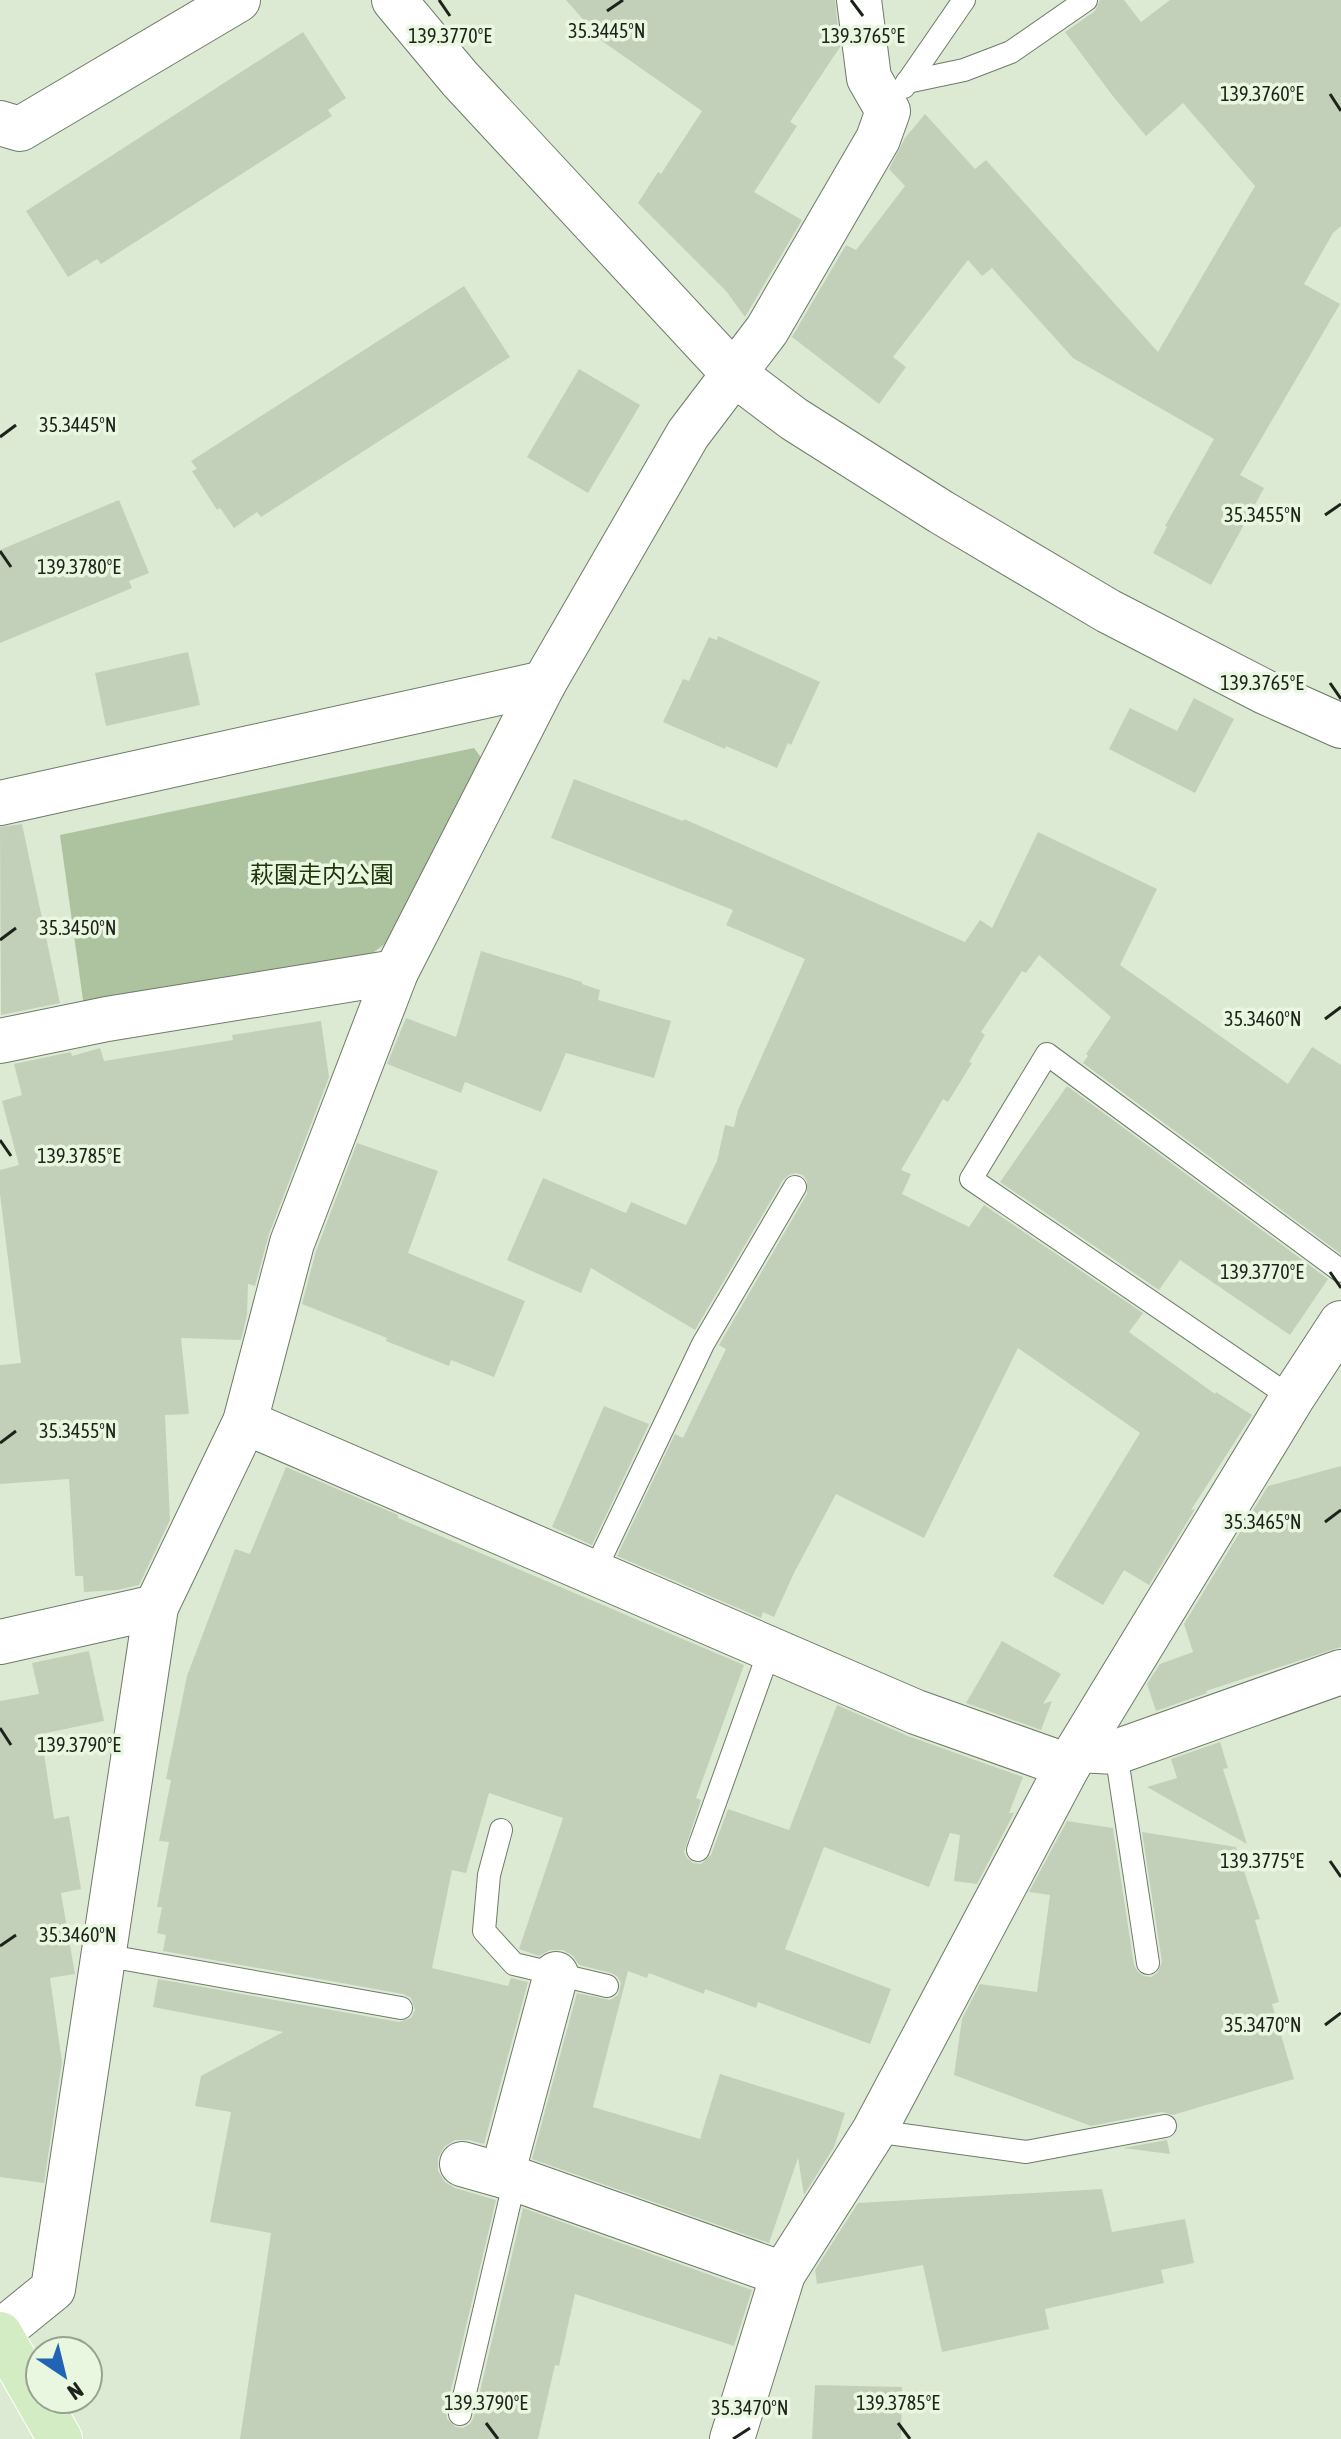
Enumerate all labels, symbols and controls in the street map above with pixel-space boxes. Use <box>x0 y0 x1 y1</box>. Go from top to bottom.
text: 35.3445°N <box>568 19 646 42</box>
text: 139.3770°E <box>408 24 492 47</box>
text: 139.3765°E <box>821 24 905 47</box>
text: 139.3760°E <box>1220 82 1304 105</box>
text: 35.3445°N <box>39 413 117 436</box>
text: 35.3455°N <box>1224 503 1302 526</box>
text: 139.3780°E <box>37 555 121 578</box>
text: 139.3765°E <box>1220 671 1304 694</box>
park label: 萩園走内公園 <box>250 861 394 888</box>
text: 35.3450°N <box>39 916 117 939</box>
text: 35.3460°N <box>1224 1007 1302 1030</box>
text: 139.3785°E <box>37 1144 121 1167</box>
text: 139.3770°E <box>1220 1260 1304 1283</box>
text: 35.3455°N <box>39 1419 117 1442</box>
text: 35.3465°N <box>1224 1510 1302 1533</box>
text: 139.3790°E <box>37 1733 121 1756</box>
text: 139.3775°E <box>1220 1849 1304 1872</box>
text: 35.3460°N <box>39 1923 117 1946</box>
text: 35.3470°N <box>1224 2013 1302 2036</box>
north arrow <box>24 2335 104 2415</box>
text: N <box>63 2377 88 2406</box>
text: 139.3790°E <box>444 2391 528 2414</box>
text: 139.3785°E <box>856 2391 940 2414</box>
text: 35.3470°N <box>711 2396 789 2419</box>

